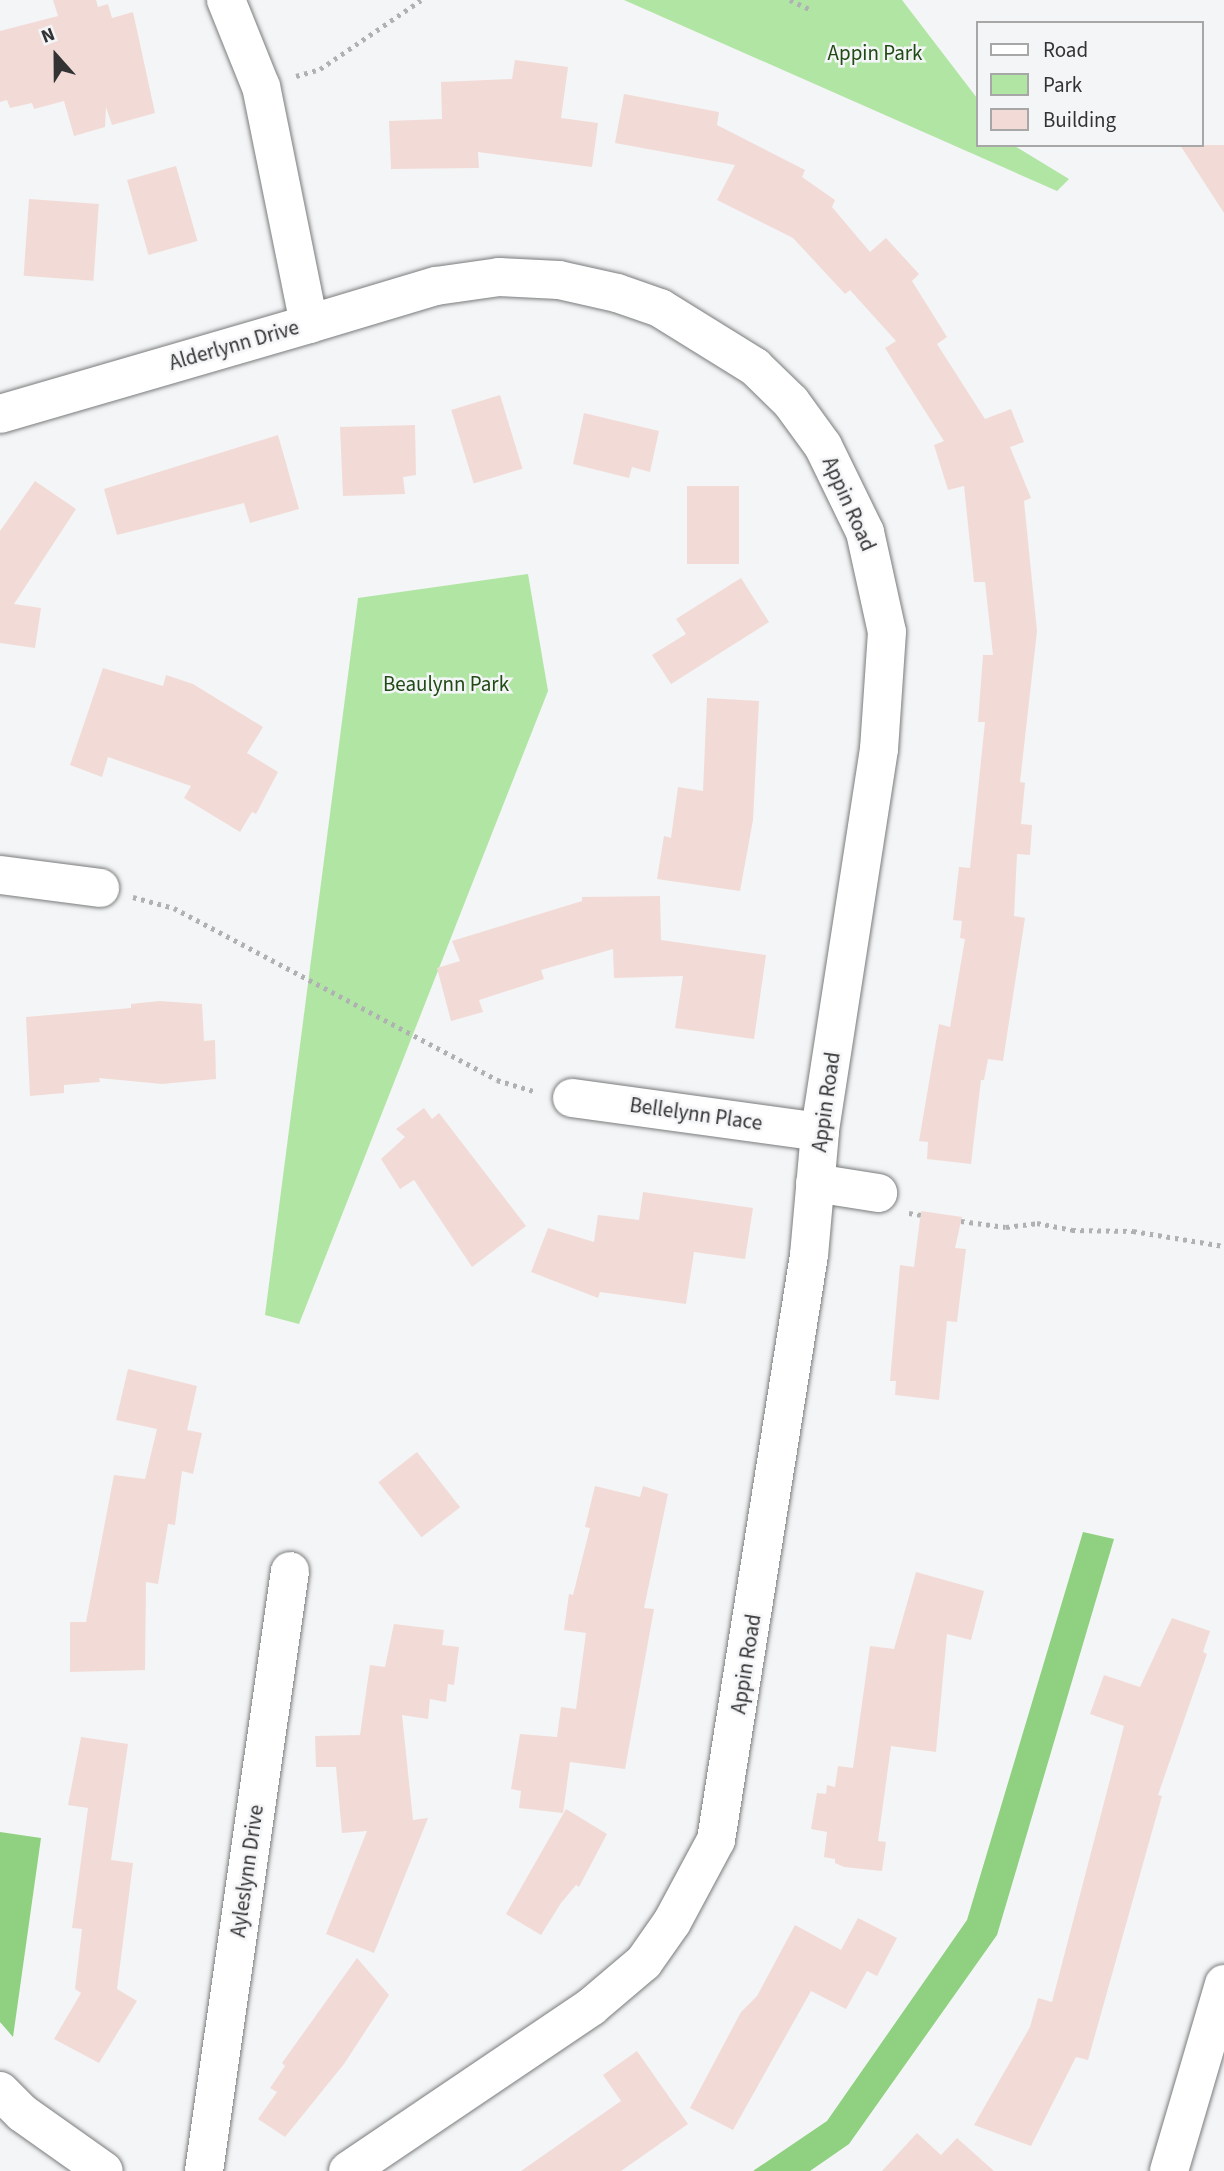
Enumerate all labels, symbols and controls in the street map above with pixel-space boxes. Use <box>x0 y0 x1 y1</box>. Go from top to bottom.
north arrow <box>21 21 91 91</box>
text: N <box>38 21 59 51</box>
legend <box>976 21 1203 147</box>
text: Road <box>1043 35 1088 65</box>
park label: Appin Park <box>828 40 922 66</box>
text: Park <box>1043 70 1082 100</box>
text: Building <box>1043 105 1116 135</box>
street label: Alderlynn Drive <box>166 314 302 376</box>
street label: Appin Road <box>817 453 881 555</box>
park label: Beaulynn Park <box>383 671 509 697</box>
street label: Appin Road <box>807 1050 845 1154</box>
street label: Bellelynn Place <box>628 1092 764 1136</box>
street label: Appin Road <box>726 1612 766 1716</box>
street label: Ayleslynn Drive <box>225 1803 269 1939</box>

